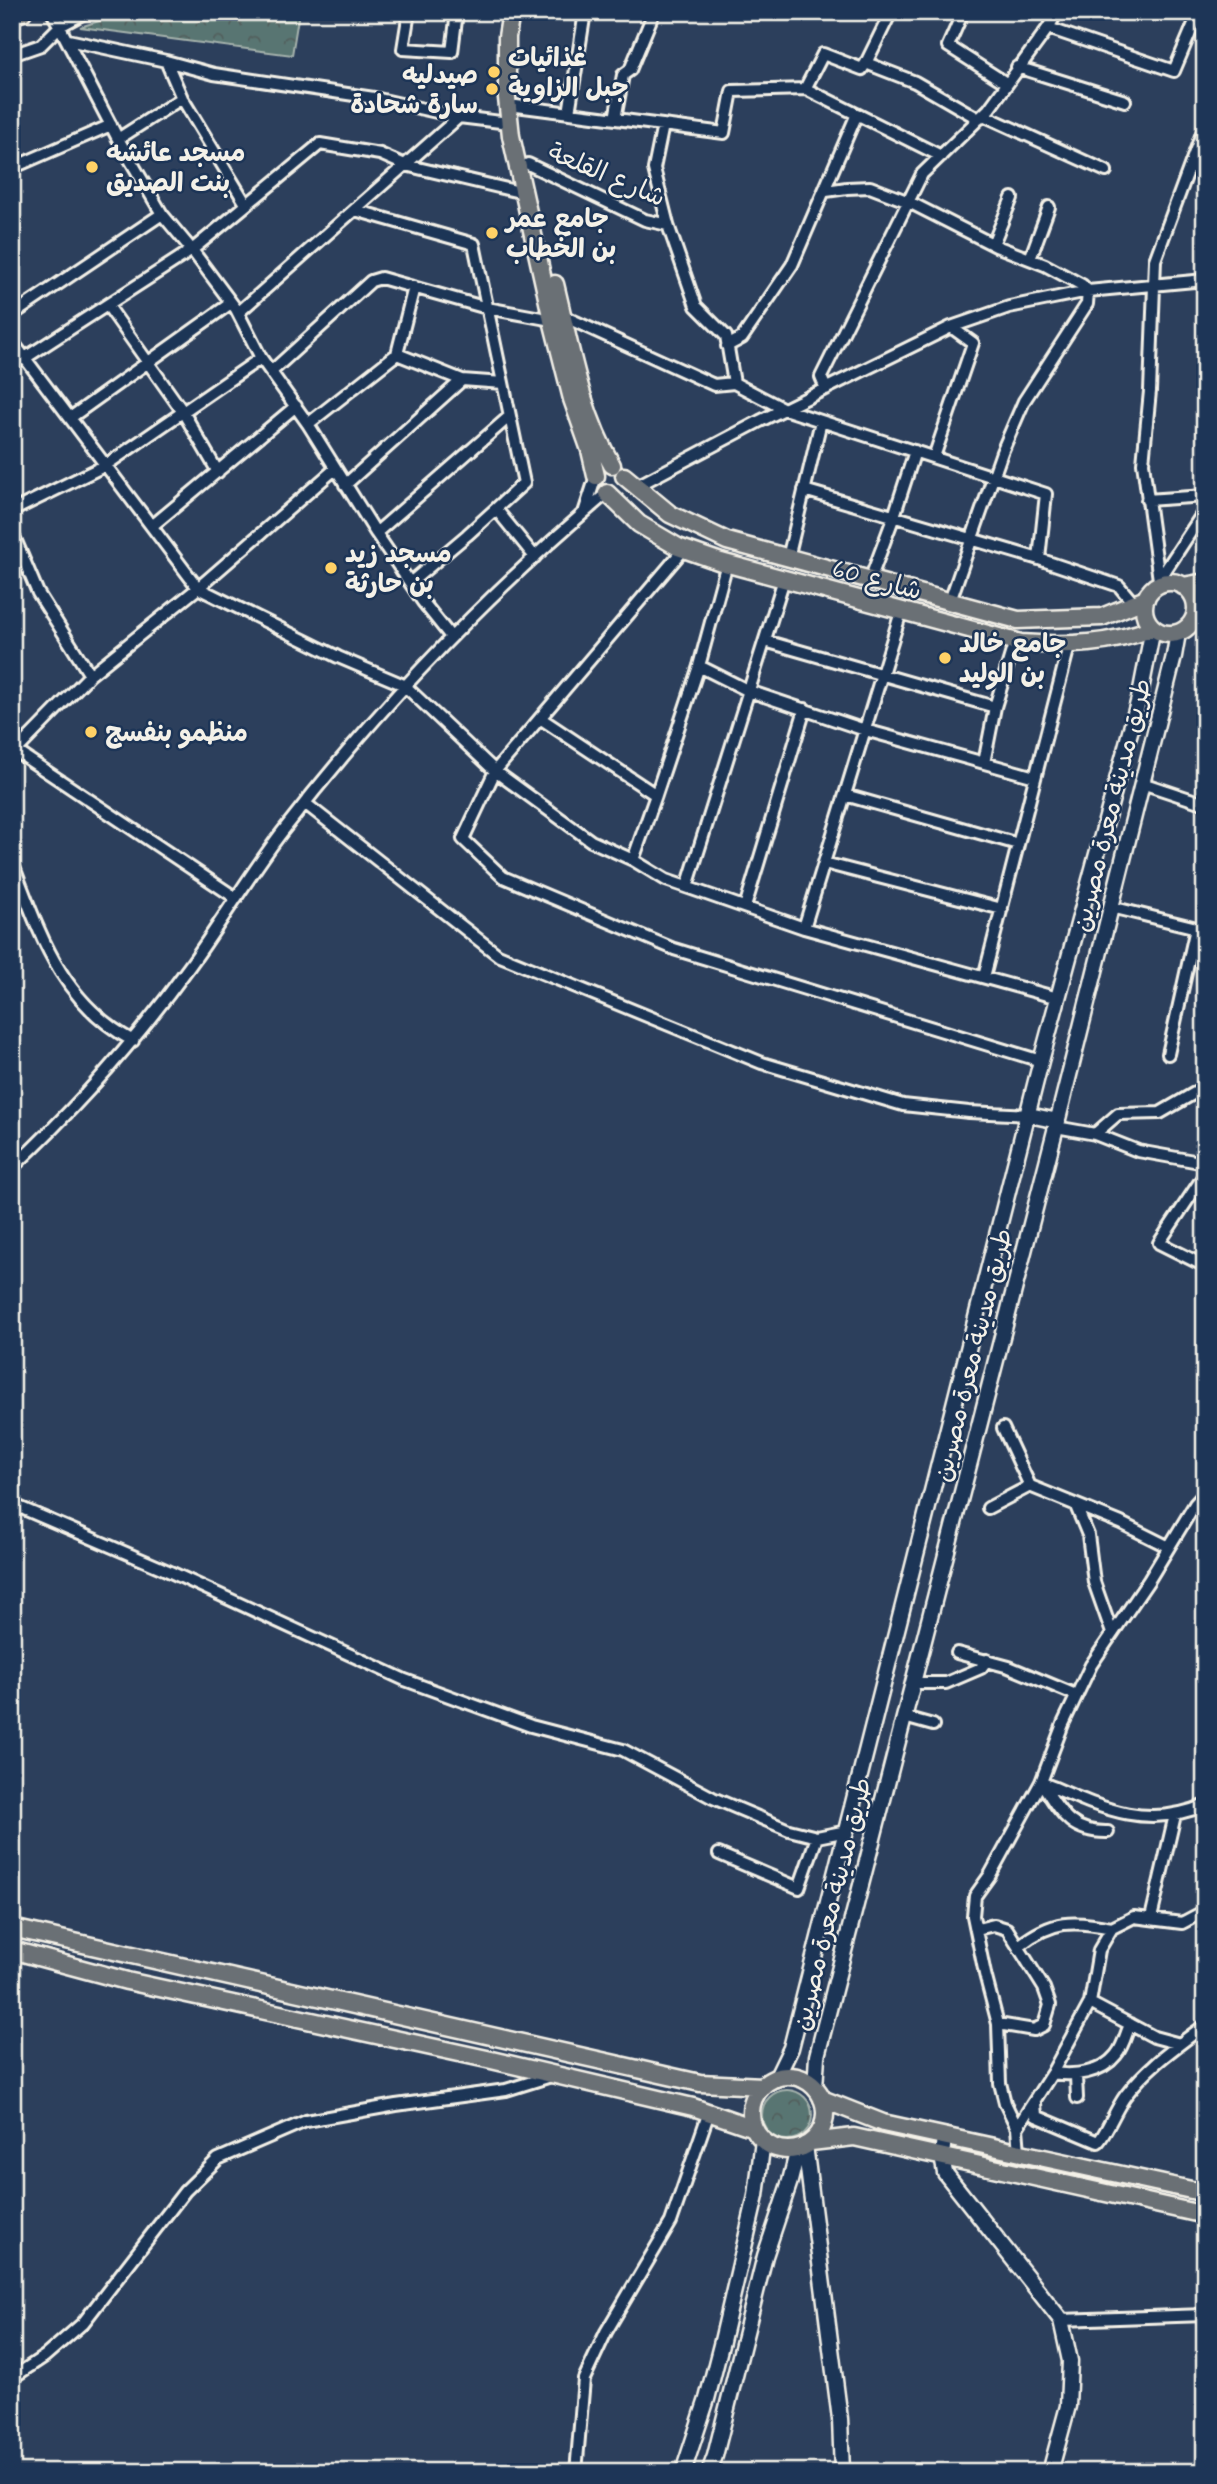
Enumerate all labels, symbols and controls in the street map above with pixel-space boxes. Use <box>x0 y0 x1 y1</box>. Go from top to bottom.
place label: غذائيات جبل الزاوية <box>508 42 628 106</box>
place label: صيدليه سارة شحادة <box>350 59 478 123</box>
marker: غذائيات جبل الزاوية <box>486 64 502 80</box>
marker: صيدليه سارة شحادة <box>484 81 500 97</box>
street label: شارع القلعة <box>542 136 670 216</box>
place label: مسجد عائشه بنت الصديق <box>106 137 245 201</box>
marker: مسجد عائشه بنت الصديق <box>84 159 100 175</box>
place label: جامع عمر بن الخطاب <box>503 203 616 267</box>
marker: جامع عمر بن الخطاب <box>484 225 500 241</box>
place label: مسجد زيد بن حارثة <box>345 538 452 602</box>
street label: شارع 60 <box>828 553 925 609</box>
marker: مسجد زيد بن حارثة <box>323 560 339 576</box>
place label: جامع خالد بن الوليد <box>959 628 1066 692</box>
marker: جامع خالد بن الوليد <box>937 650 953 666</box>
street label: طريق مدينة معرة مصرين <box>1065 675 1161 936</box>
place label: منظمو بنفسج <box>105 717 248 751</box>
marker: منظمو بنفسج <box>83 724 99 740</box>
street label: طريق مدينة معرة مصرين <box>926 1225 1022 1486</box>
street label: طريق مدينة معرة مصرين <box>785 1774 881 2035</box>

